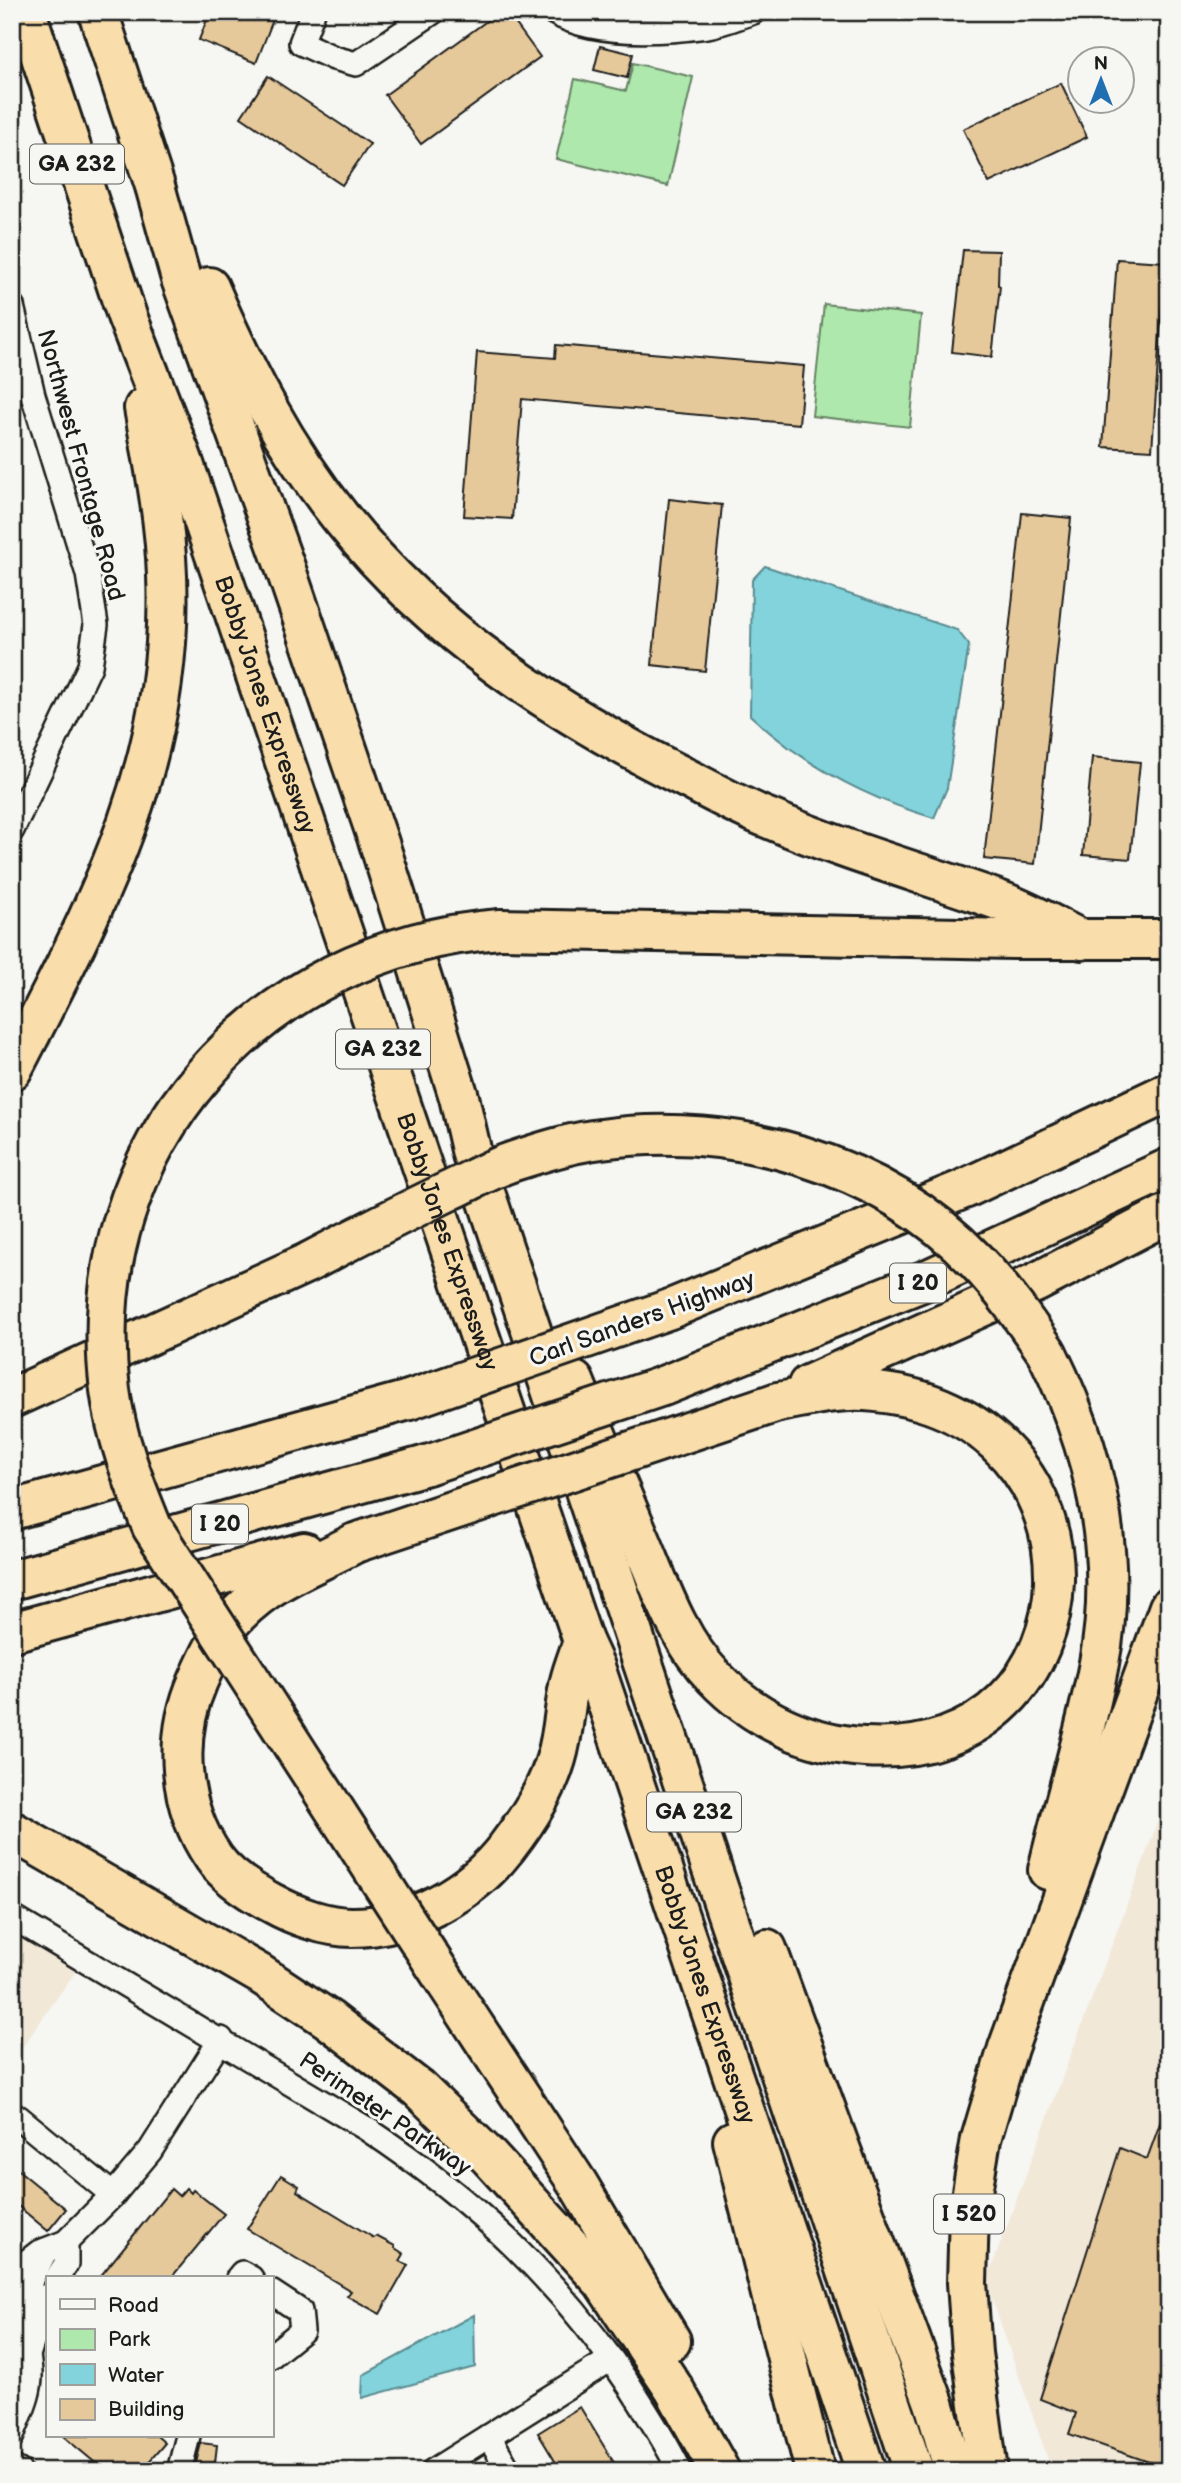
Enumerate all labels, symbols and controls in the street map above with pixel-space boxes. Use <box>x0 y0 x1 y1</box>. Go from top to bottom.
north arrow <box>1066 46 1136 116</box>
text: N <box>1094 53 1108 76</box>
road number: GA 232 <box>30 144 124 183</box>
street label: Northwest Frontage Road <box>31 326 131 604</box>
street label: Bobby Jones Expressway <box>208 572 323 838</box>
road number: GA 232 <box>336 1030 430 1068</box>
street label: Bobby Jones Expressway <box>390 1109 505 1375</box>
road number: I 20 <box>890 1264 946 1302</box>
street label: Carl Sanders Highway <box>525 1265 759 1373</box>
road number: I 20 <box>192 1504 248 1544</box>
road number: GA 232 <box>647 1792 741 1831</box>
street label: Bobby Jones Expressway <box>648 1862 762 2128</box>
street label: Perimeter Parkway <box>293 2046 477 2182</box>
road number: I 520 <box>934 2194 1004 2234</box>
legend <box>46 2276 273 2438</box>
text: Road <box>108 2293 159 2318</box>
text: Park <box>108 2327 151 2352</box>
text: Water <box>108 2363 164 2388</box>
text: Building <box>108 2397 184 2422</box>

